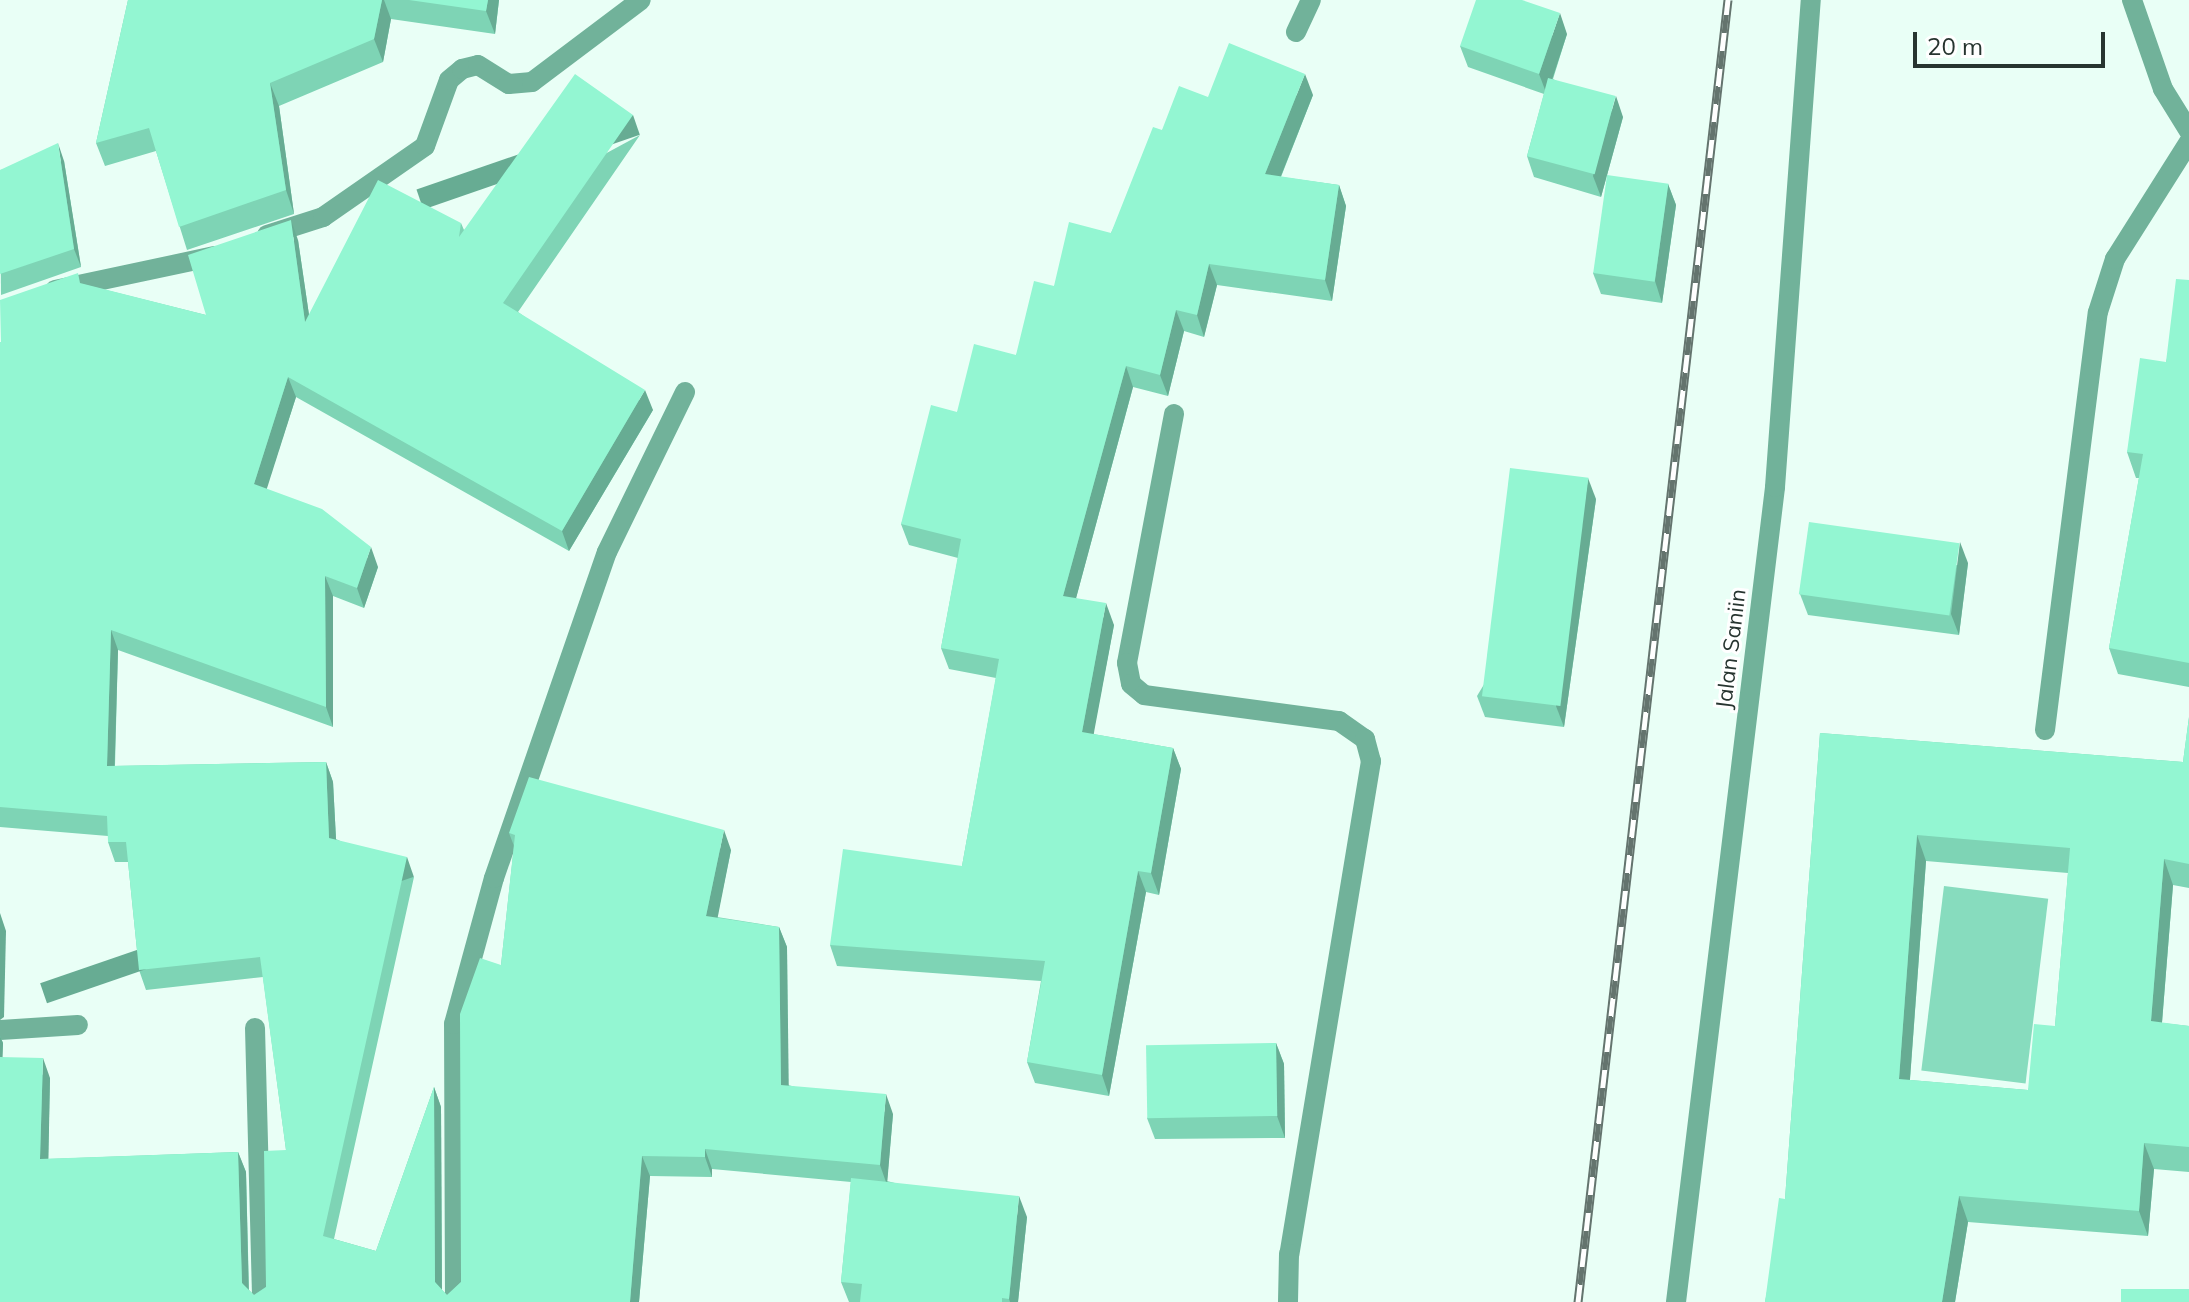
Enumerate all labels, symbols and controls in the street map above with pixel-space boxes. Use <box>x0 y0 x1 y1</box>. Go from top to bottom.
scale bar <box>1917 16 2109 66</box>
text: 20 m <box>1927 31 1983 61</box>
street label: Jalan Saniin <box>1711 588 1751 710</box>

